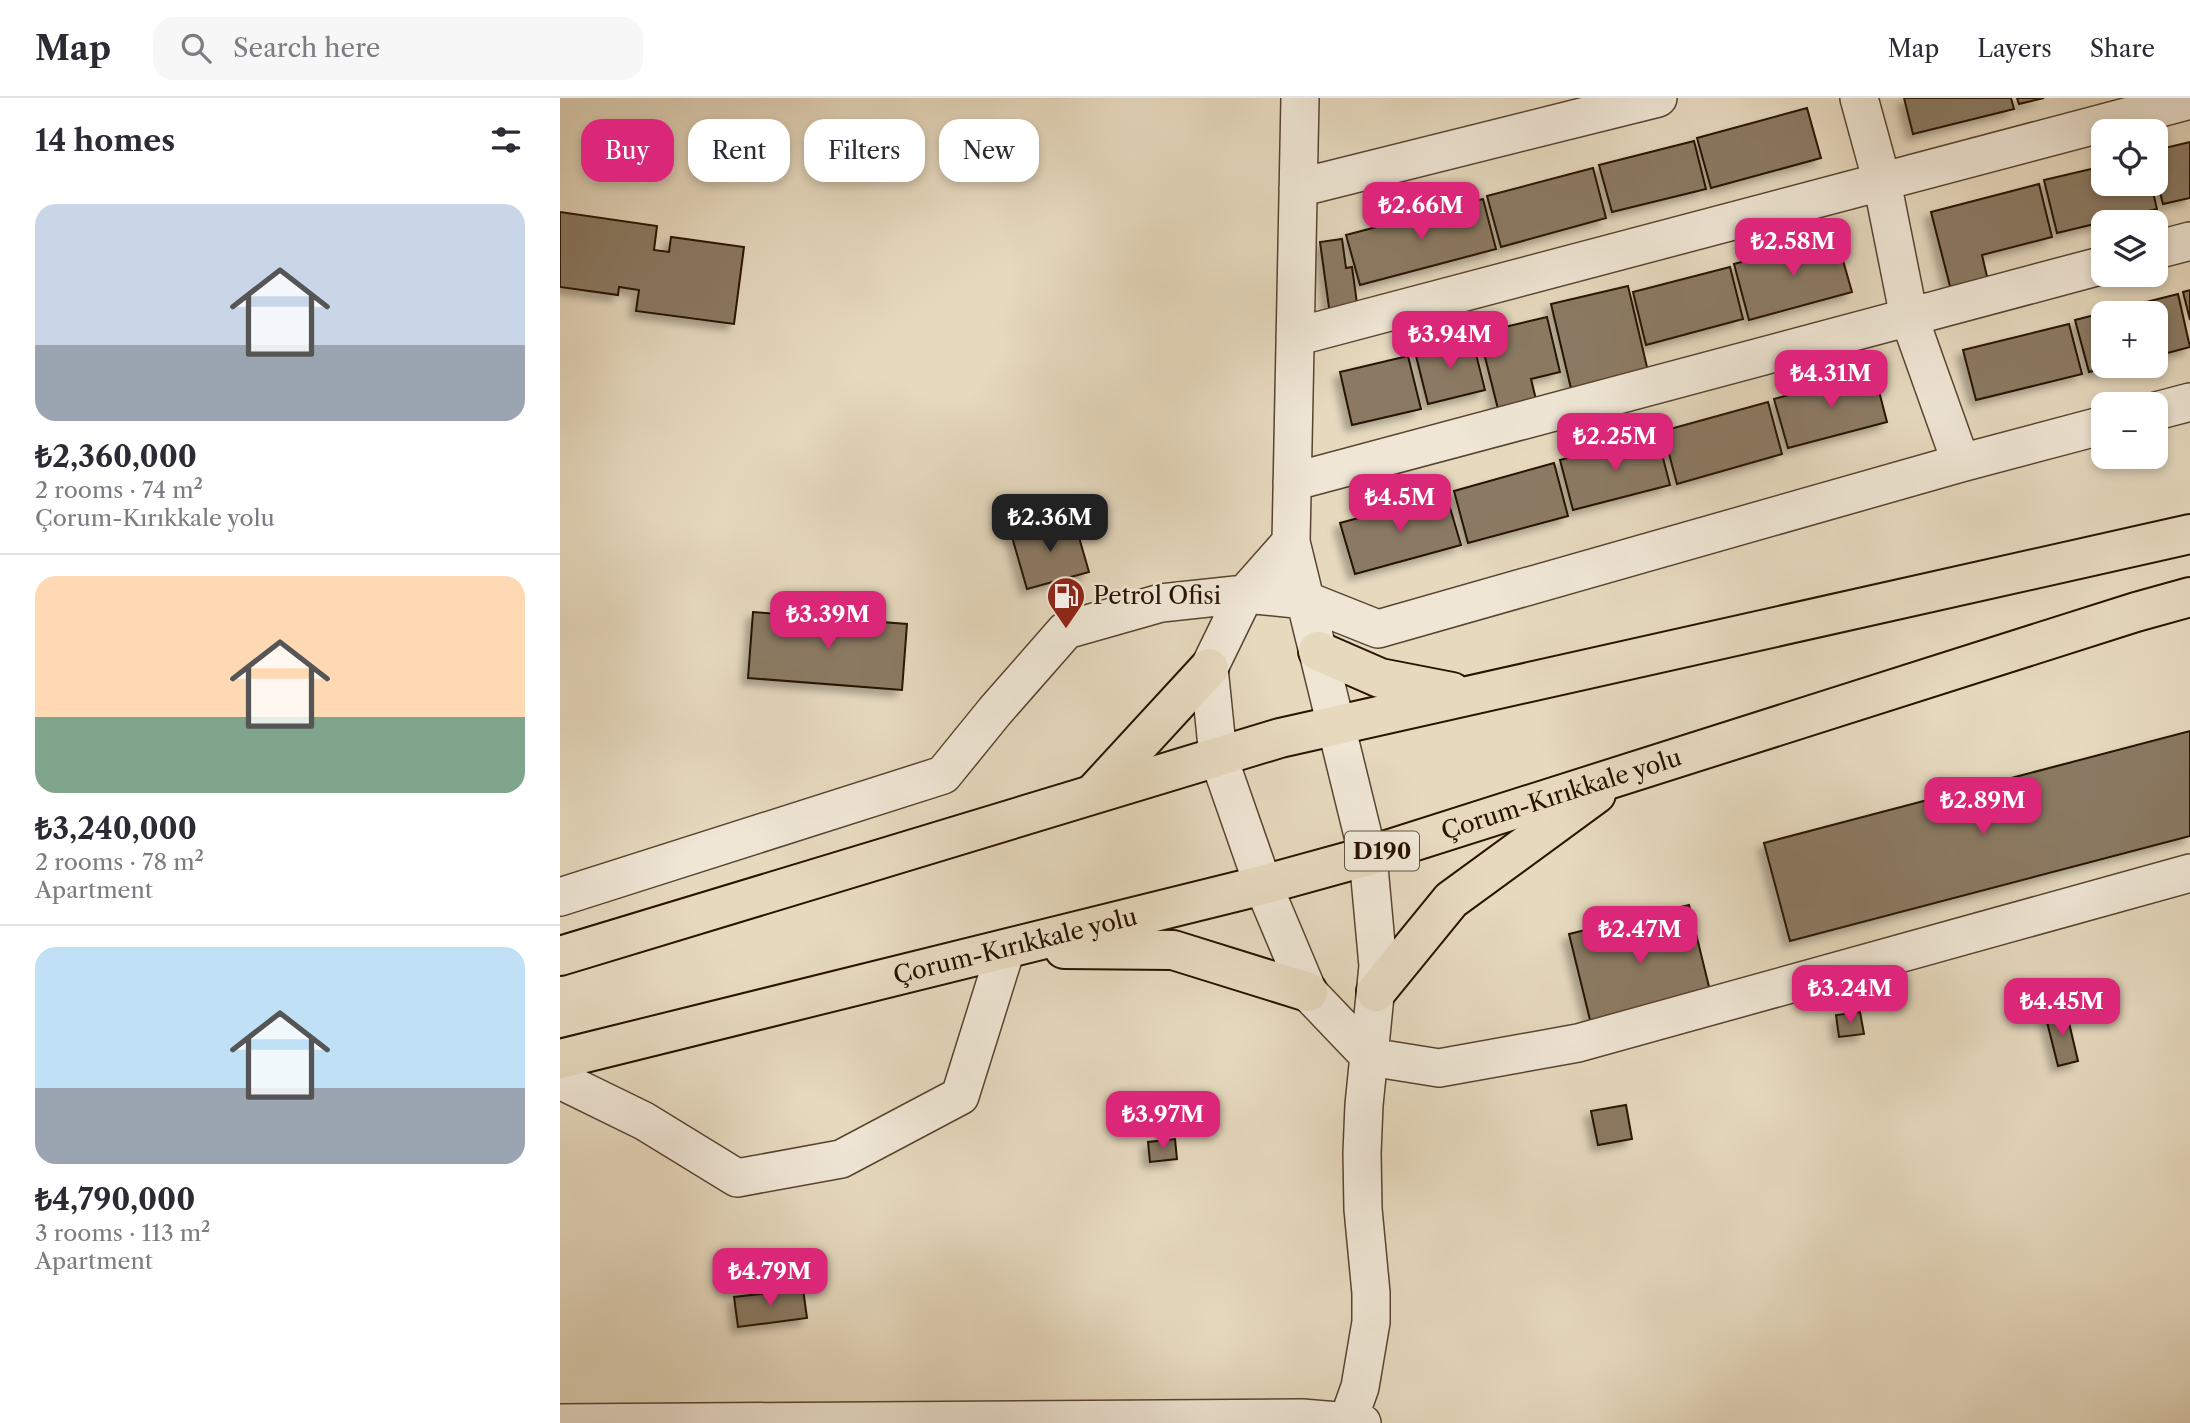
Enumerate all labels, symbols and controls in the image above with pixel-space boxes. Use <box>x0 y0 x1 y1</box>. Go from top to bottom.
search box <box>153 17 643 80</box>
text: Map <box>35 28 111 69</box>
icon: search <box>177 29 215 67</box>
text: Search here <box>233 32 380 64</box>
text: Map <box>1888 34 1939 63</box>
text: Layers <box>1977 34 2052 63</box>
text: Share <box>2090 34 2155 63</box>
chip: Buy <box>581 119 674 182</box>
chip: Rent <box>688 119 790 182</box>
chip: Filters <box>804 119 925 182</box>
chip: New <box>939 119 1039 182</box>
map controls <box>2091 119 2168 469</box>
button: locate <box>2091 119 2168 196</box>
icon: filters <box>487 121 525 159</box>
text: 14 homes <box>35 122 175 159</box>
pin: ₺2.66M <box>1364 183 1478 242</box>
text: ₺2.66M <box>1378 191 1464 219</box>
button: layers <box>2091 210 2168 287</box>
pin: ₺2.58M <box>1736 218 1850 278</box>
text: ₺2.58M <box>1751 227 1835 255</box>
icon: home <box>217 249 343 375</box>
button: + <box>2091 301 2168 378</box>
pin: ₺3.94M <box>1393 312 1507 371</box>
text: ₺3.94M <box>1408 320 1492 348</box>
pin: ₺4.31M <box>1774 350 1888 410</box>
text: ₺4.31M <box>1791 359 1871 387</box>
button: − <box>2091 392 2168 469</box>
pin: ₺2.25M <box>1558 414 1672 473</box>
text: ₺2.25M <box>1573 422 1657 450</box>
text: ₺2,360,000 <box>35 438 197 475</box>
pin: ₺4.5M <box>1351 474 1449 534</box>
text: 2 rooms · 74 m² <box>35 476 203 504</box>
text: ₺4.5M <box>1365 483 1435 511</box>
pin: ₺2.36M <box>993 494 1107 554</box>
text: ₺2.36M <box>1008 503 1092 531</box>
text: Çorum-Kırıkkale yolu <box>35 504 275 532</box>
fuel station icon: Petrol Ofisi <box>1045 575 1087 630</box>
place label: Petrol Ofisi <box>1093 581 1221 610</box>
pin: ₺3.39M <box>771 592 885 651</box>
text: ₺3.39M <box>786 600 870 628</box>
icon: home <box>217 621 343 747</box>
street label: Çorum-Kırıkkale yolu <box>1438 742 1685 846</box>
pin: ₺2.89M <box>1926 778 2040 837</box>
text: ₺2.89M <box>1940 786 2026 814</box>
text: ₺3,240,000 <box>35 810 197 847</box>
road number: D190 <box>1345 832 1419 870</box>
text: 2 rooms · 78 m² <box>35 848 204 876</box>
text: Apartment <box>35 876 153 904</box>
street label: Çorum-Kırıkkale yolu <box>890 902 1140 990</box>
pin: ₺2.47M <box>1583 906 1697 966</box>
text: ₺2.47M <box>1598 915 1682 943</box>
pin: ₺3.24M <box>1793 965 1907 1025</box>
text: ₺3.24M <box>1808 974 1892 1002</box>
pin: ₺4.45M <box>2005 978 2119 1038</box>
text: ₺4.45M <box>2020 987 2104 1015</box>
icon: home <box>217 992 343 1118</box>
pin: ₺3.97M <box>1106 1091 1220 1151</box>
text: ₺3.97M <box>1122 1100 1204 1128</box>
text: ₺4,790,000 <box>35 1181 195 1218</box>
text: 3 rooms · 113 m² <box>35 1219 211 1247</box>
text: Apartment <box>35 1247 153 1275</box>
pin: ₺4.79M <box>713 1248 827 1308</box>
text: ₺4.79M <box>728 1257 812 1285</box>

